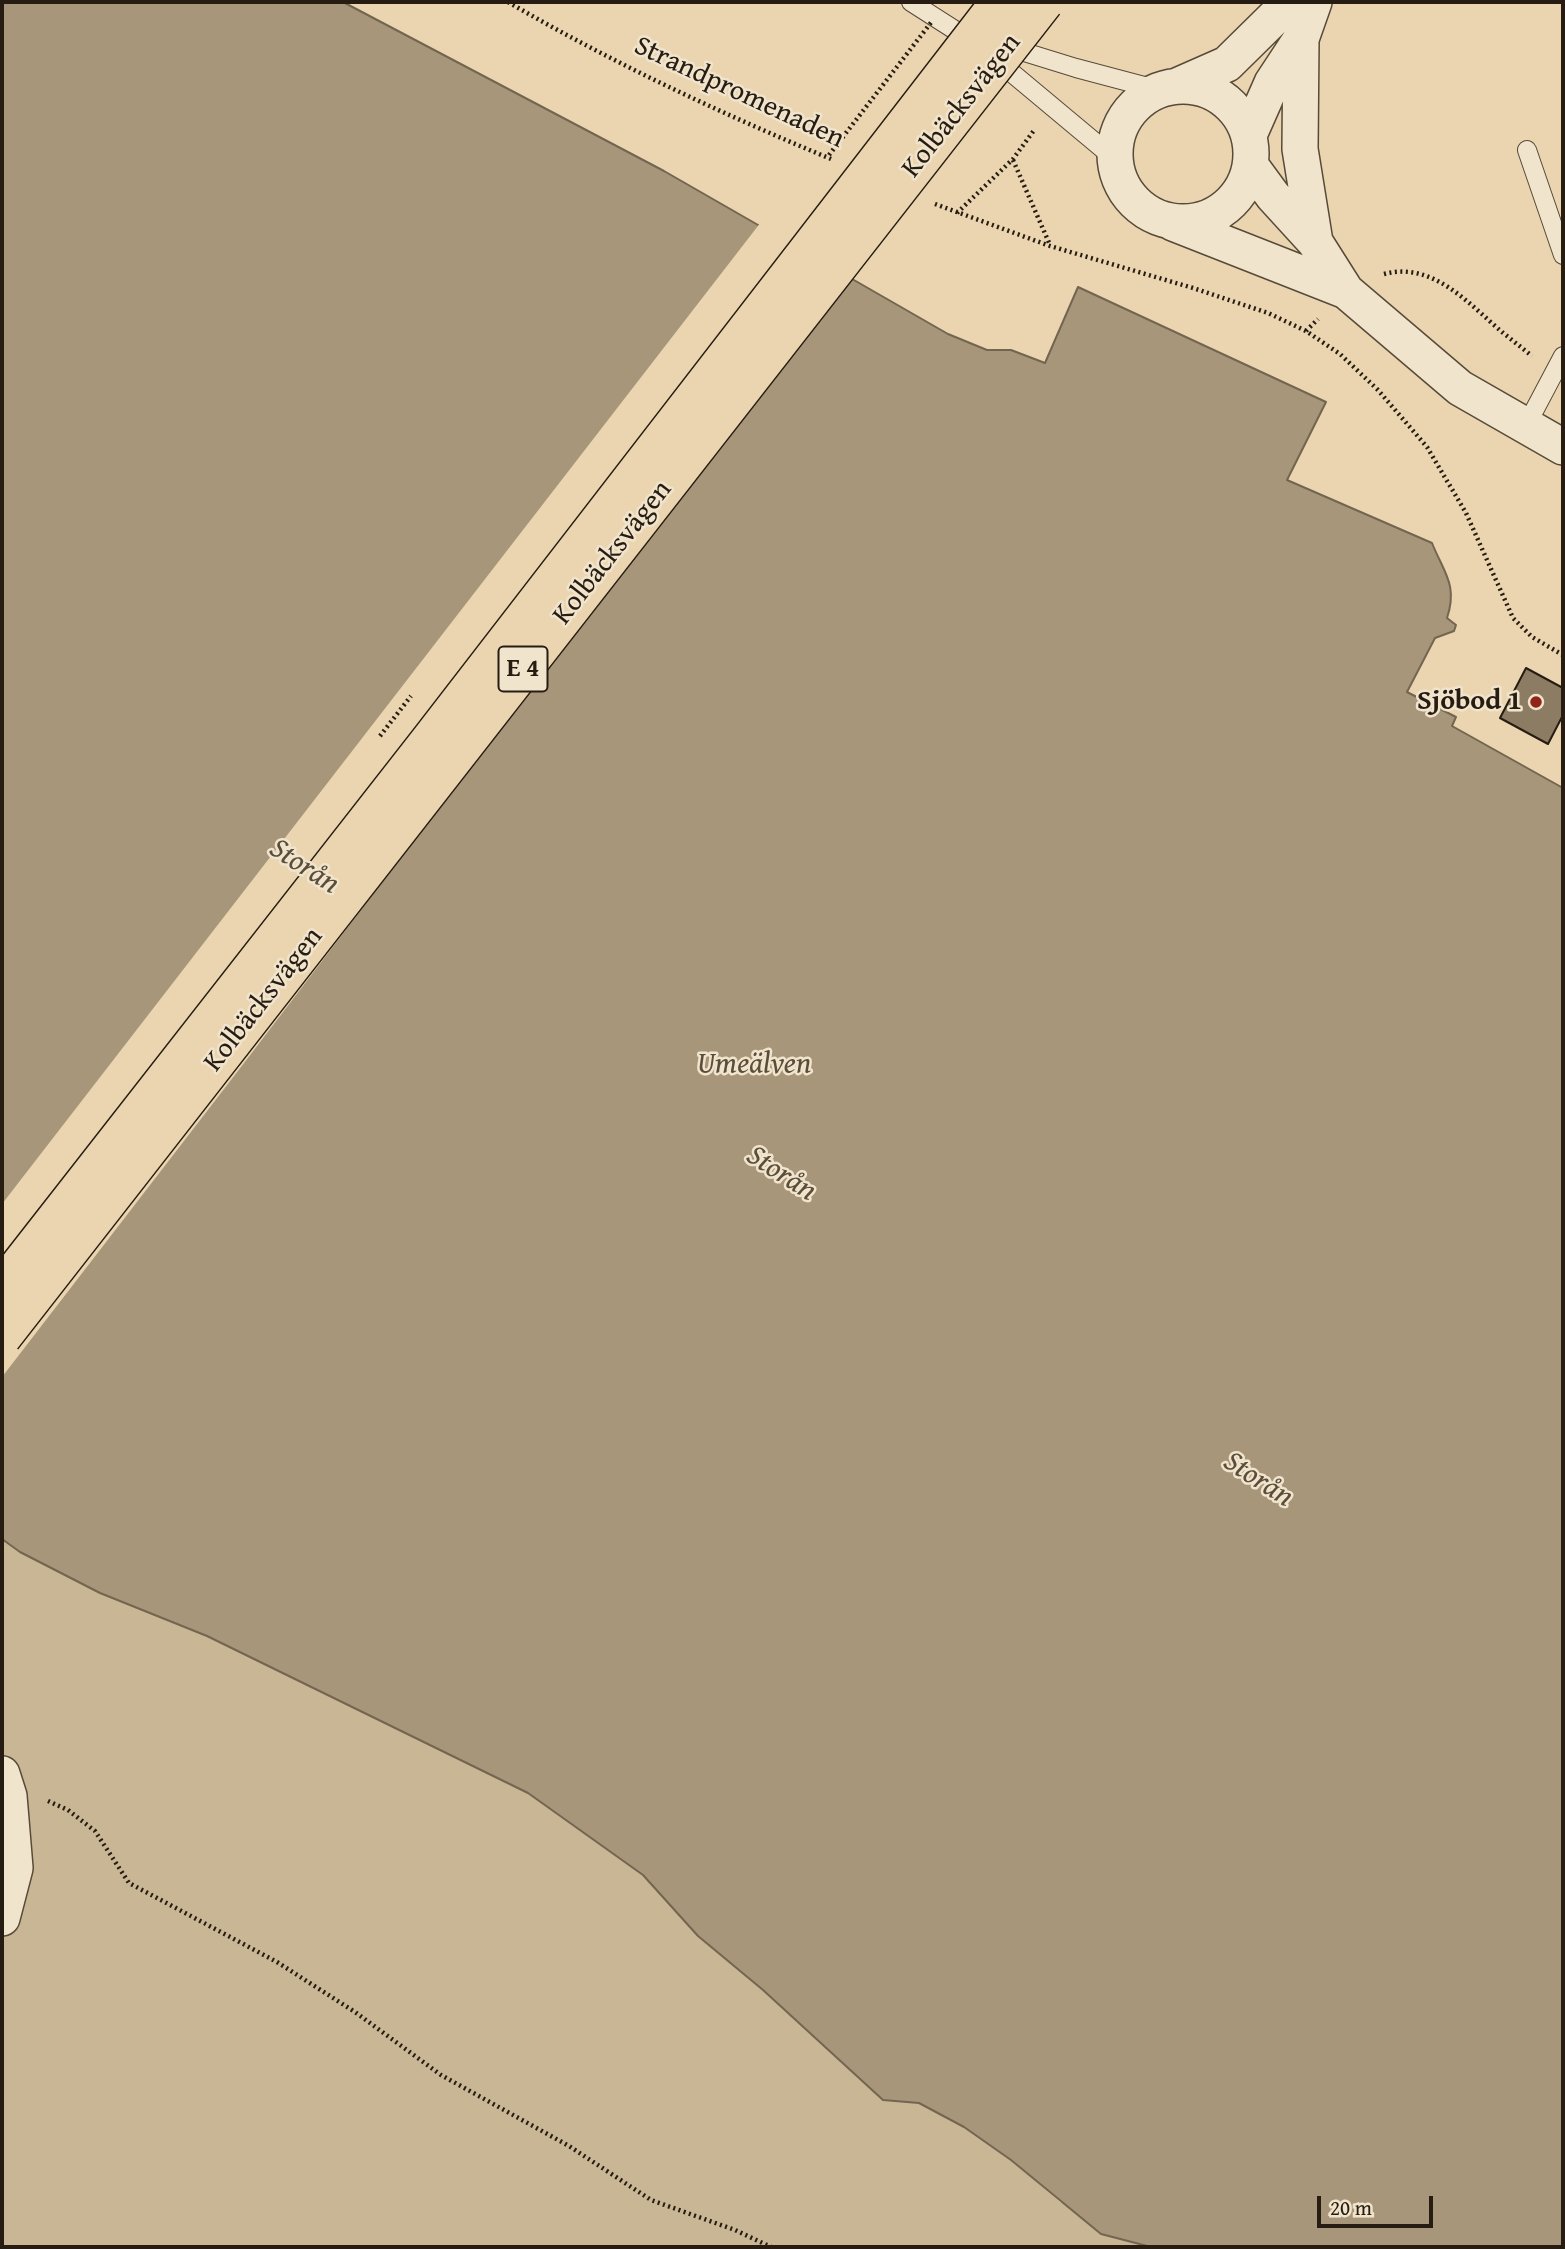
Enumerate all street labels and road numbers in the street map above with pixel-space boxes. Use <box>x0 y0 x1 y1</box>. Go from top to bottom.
street label: Kolbäcksvägen <box>895 27 1029 185</box>
street label: Strandpromenaden <box>629 30 849 156</box>
street label: Kolbäcksvägen <box>546 474 680 632</box>
road number: E 4 <box>498 646 548 692</box>
street label: Kolbäcksvägen <box>197 921 331 1079</box>

